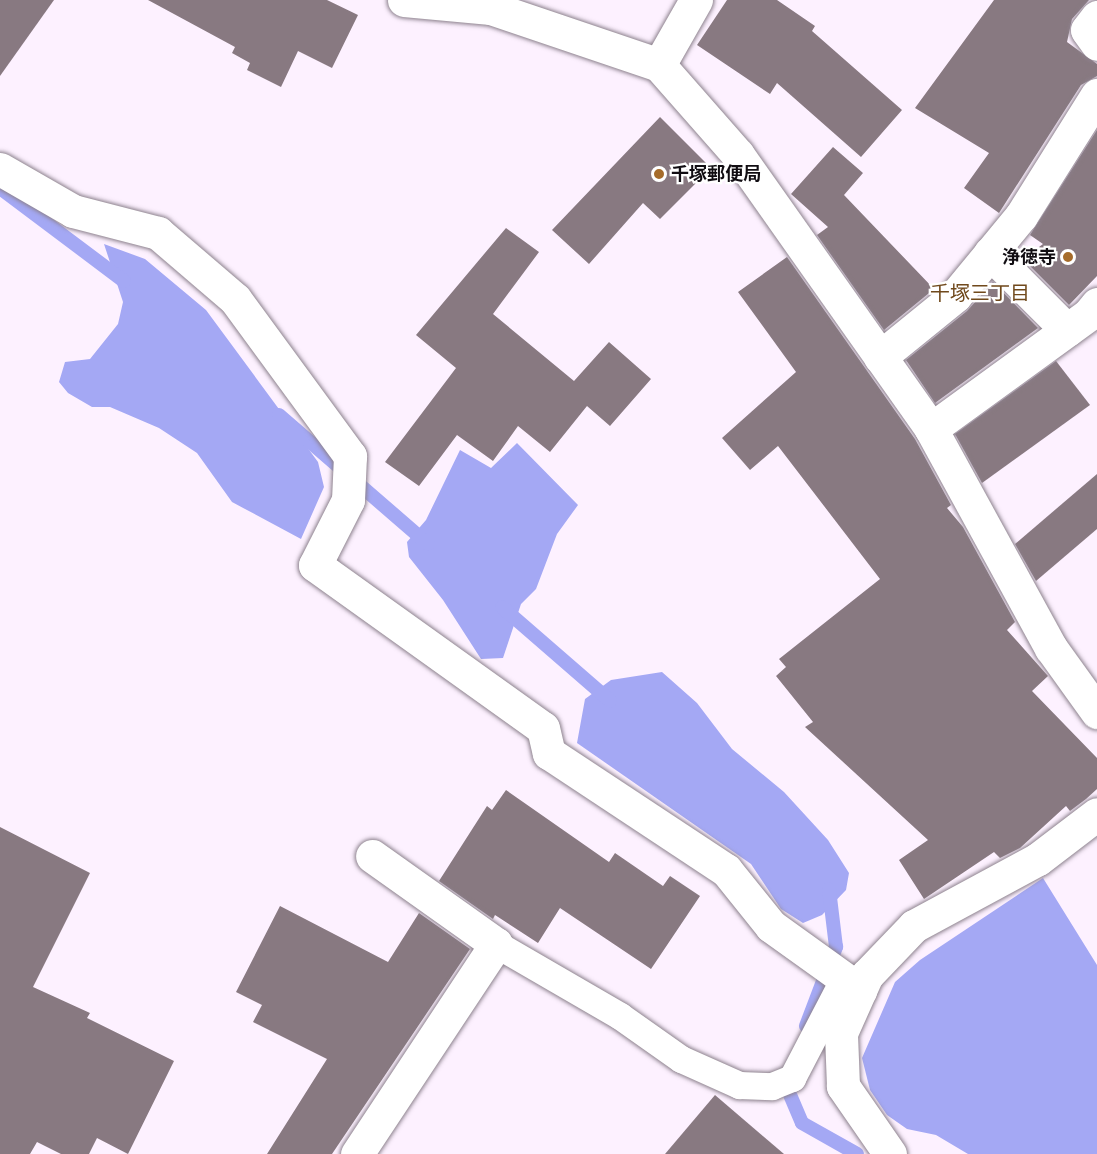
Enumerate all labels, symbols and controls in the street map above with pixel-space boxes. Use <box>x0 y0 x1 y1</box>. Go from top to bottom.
place label: 千塚郵便局 <box>671 163 761 185</box>
marker: 千塚郵便局 <box>652 167 666 181</box>
place label: 浄徳寺 <box>1002 246 1056 268</box>
marker: 浄徳寺 <box>1061 250 1075 264</box>
district label: 千塚三丁目 <box>930 281 1030 305</box>

